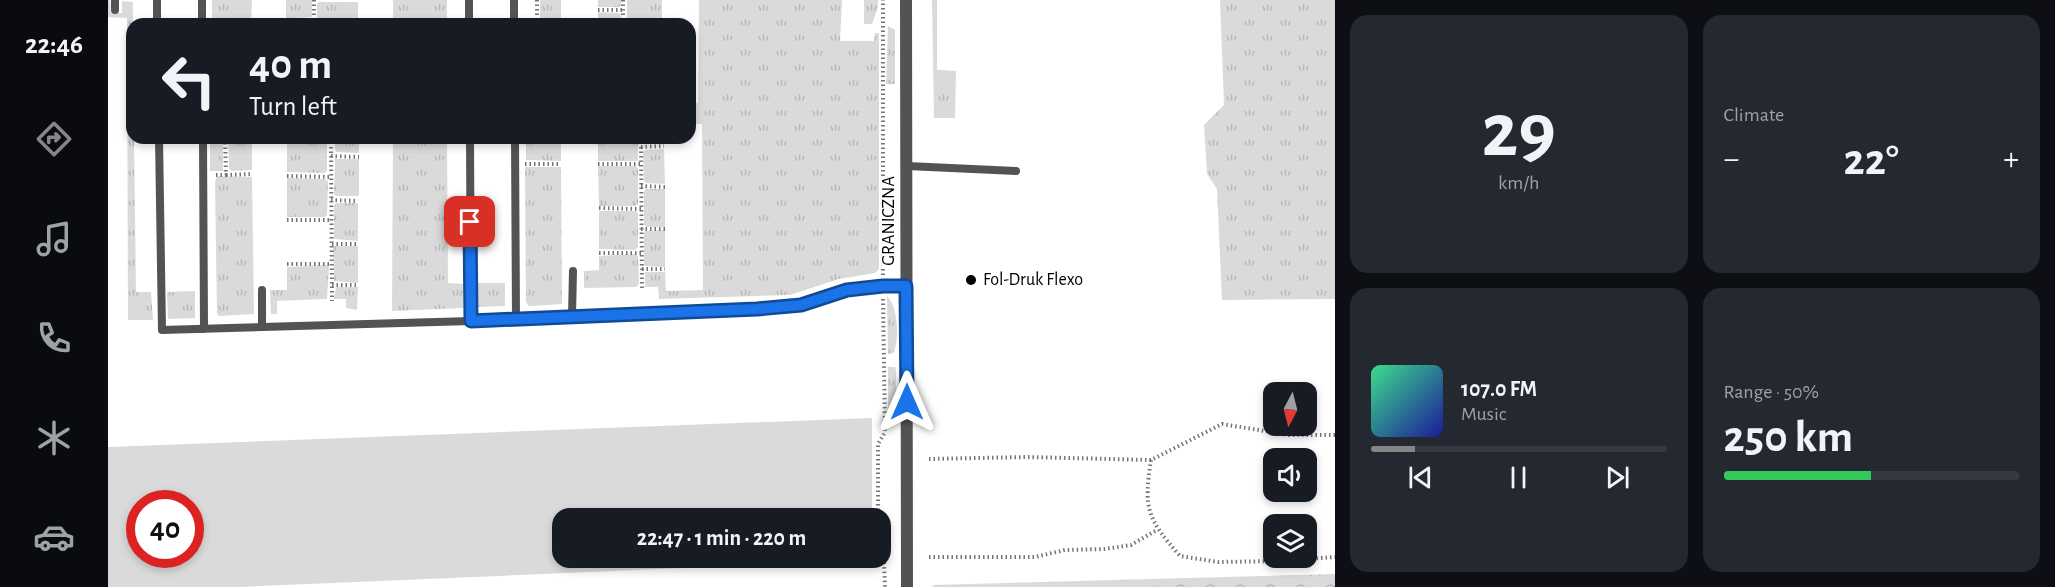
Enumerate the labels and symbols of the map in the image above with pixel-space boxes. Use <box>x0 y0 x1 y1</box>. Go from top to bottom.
street label: GRANICZNA <box>880 176 898 266</box>
pin <box>444 196 495 247</box>
place label: Fol-Druk Flexo <box>983 271 1083 289</box>
marker: Fol-Druk Flexo <box>964 273 978 287</box>
position arrow <box>875 370 939 434</box>
north arrow <box>1263 382 1317 436</box>
speed limit sign: 40 <box>126 490 204 568</box>

